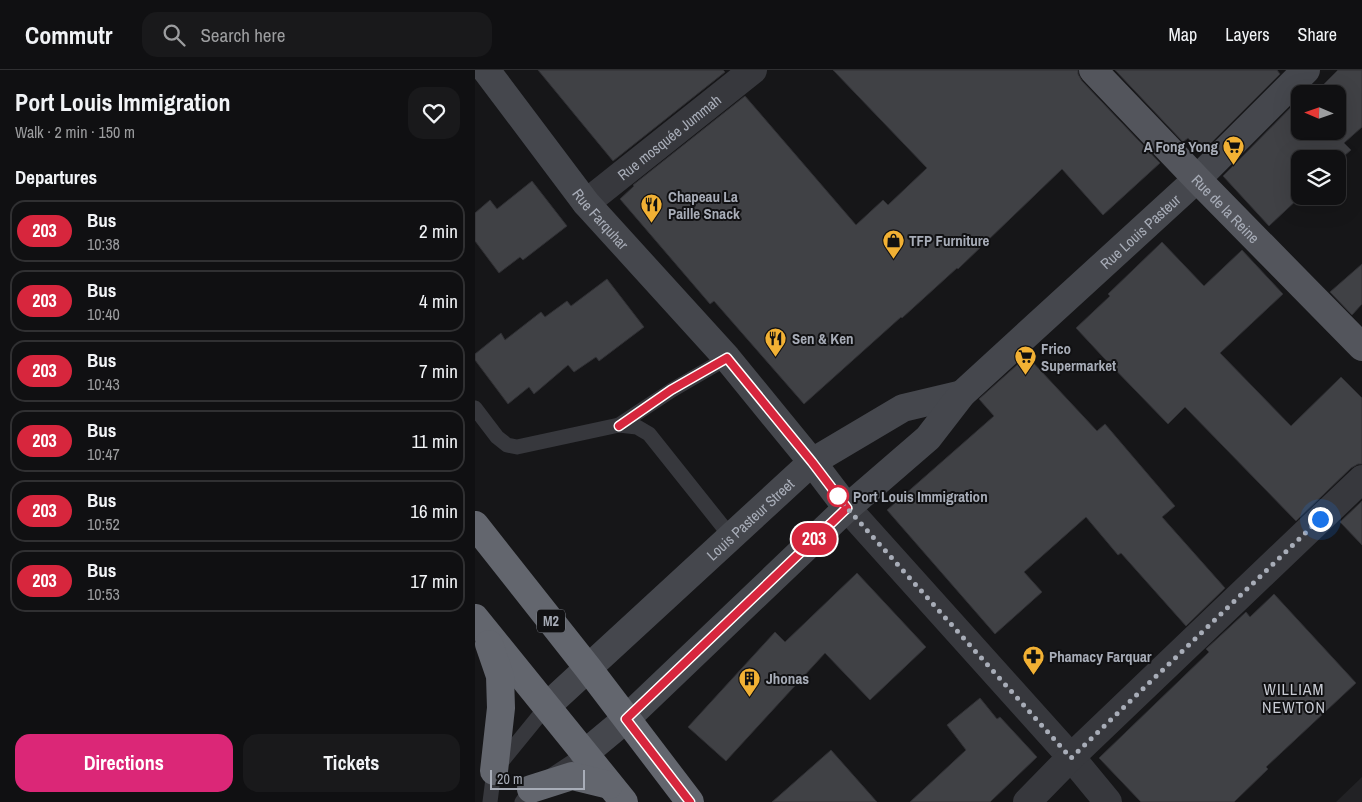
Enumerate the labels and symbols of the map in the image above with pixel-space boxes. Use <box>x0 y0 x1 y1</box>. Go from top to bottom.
north arrow <box>1291 85 1346 140</box>
street label: Rue mosquée Jummah <box>613 89 725 185</box>
supermarket icon: A Fong Yong <box>1222 134 1246 165</box>
place label: A Fong Yong <box>1144 136 1218 157</box>
street label: Rue de la Reine <box>1187 169 1265 248</box>
street label: Rue Farquhar <box>568 184 634 254</box>
place label: Chapeau La Paille Snack <box>668 186 740 224</box>
street label: Rue Louis Pasteur <box>1095 189 1185 273</box>
restaurant icon: Chapeau La Paille Snack <box>640 193 664 224</box>
shop icon: TFP Furniture <box>881 228 905 259</box>
place label: TFP Furniture <box>909 230 990 251</box>
restaurant icon: Sen & Ken <box>764 326 788 357</box>
place label: Sen & Ken <box>792 328 854 349</box>
place label: Frico Supermarket <box>1041 338 1116 376</box>
supermarket icon: Frico Supermarket <box>1013 345 1037 376</box>
street label: Louis Pasteur Street <box>702 473 799 565</box>
marker: Port Louis Immigration <box>827 485 849 507</box>
place label: Port Louis Immigration <box>853 486 988 507</box>
your location <box>1308 507 1333 532</box>
line badge: 203 <box>785 523 843 555</box>
road number: M2 <box>537 610 565 632</box>
pharmacy icon: Phamacy Farquar <box>1021 644 1045 675</box>
place label: Phamacy Farquar <box>1049 646 1152 667</box>
building icon: Jhonas <box>738 666 762 697</box>
place label: Jhonas <box>766 668 809 689</box>
district label: WILLIAM NEWTON <box>1262 678 1326 718</box>
scale bar <box>490 767 585 790</box>

